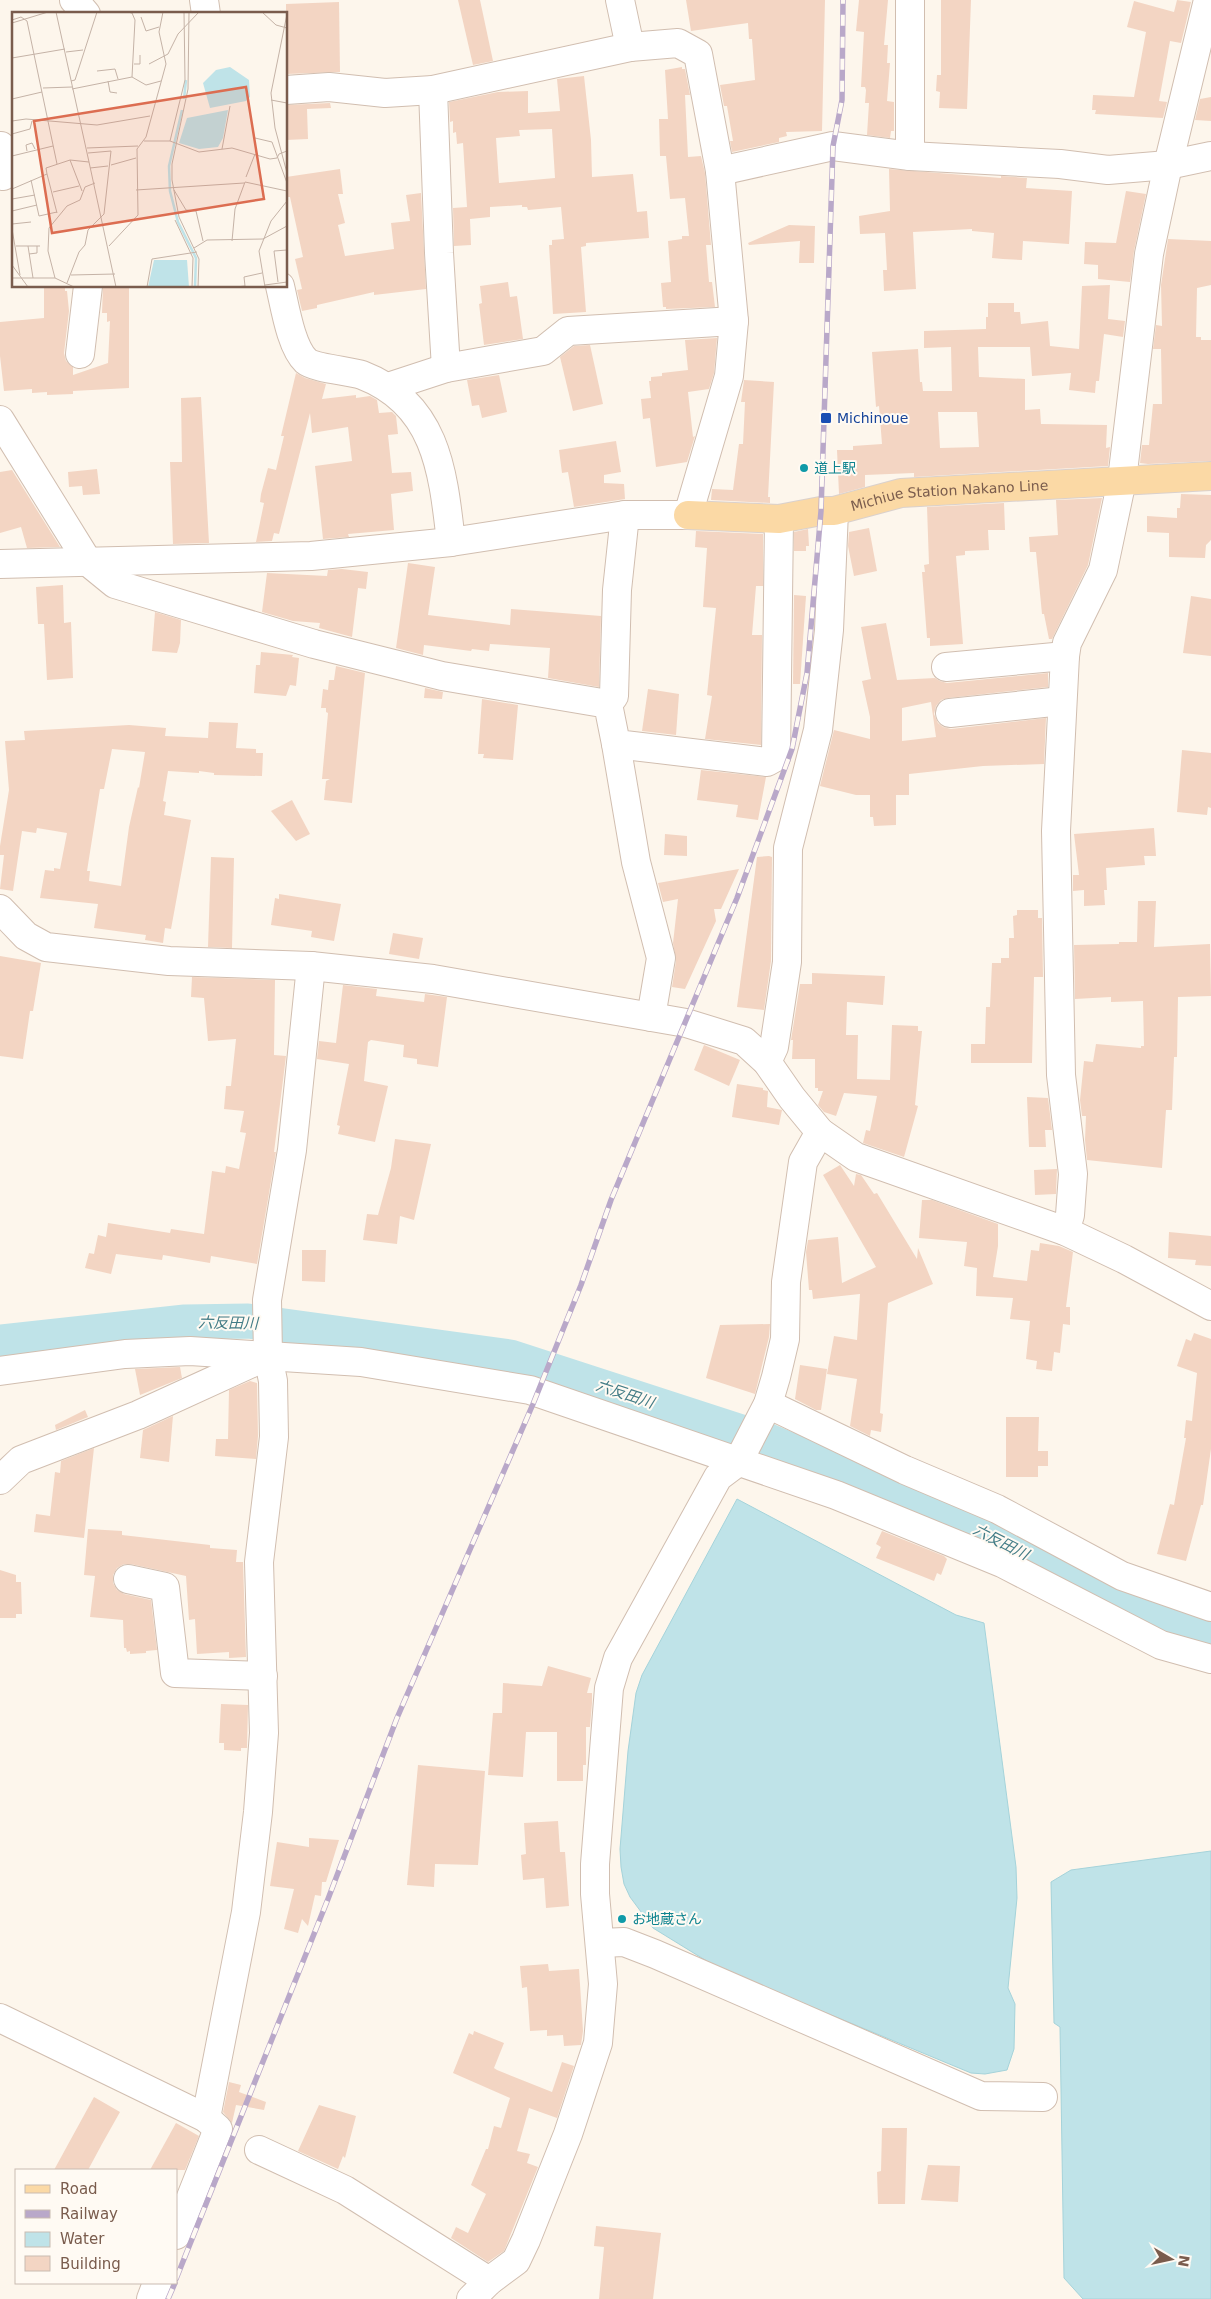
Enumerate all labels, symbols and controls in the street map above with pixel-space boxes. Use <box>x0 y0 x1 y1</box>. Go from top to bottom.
inset map <box>12 12 288 288</box>
place label: Michinoue <box>837 410 908 426</box>
marker: Michinoue <box>819 411 833 425</box>
place label: 道上駅 <box>814 460 856 476</box>
marker: 道上駅 <box>798 462 810 474</box>
street label: Michiue Station Nakano Line <box>849 477 1049 514</box>
water label: 六反田川 <box>198 1313 260 1333</box>
water label: 六反田川 <box>594 1376 658 1412</box>
water label: 六反田川 <box>970 1520 1034 1565</box>
place label: お地蔵さん <box>632 1911 702 1927</box>
marker: お地蔵さん <box>616 1913 628 1925</box>
legend <box>15 2169 178 2284</box>
text: Road <box>60 2180 98 2198</box>
text: Railway <box>60 2205 118 2223</box>
text: Water <box>60 2230 105 2248</box>
north arrow <box>1146 2234 1196 2284</box>
text: N <box>1175 2254 1193 2268</box>
text: Building <box>60 2255 121 2273</box>

